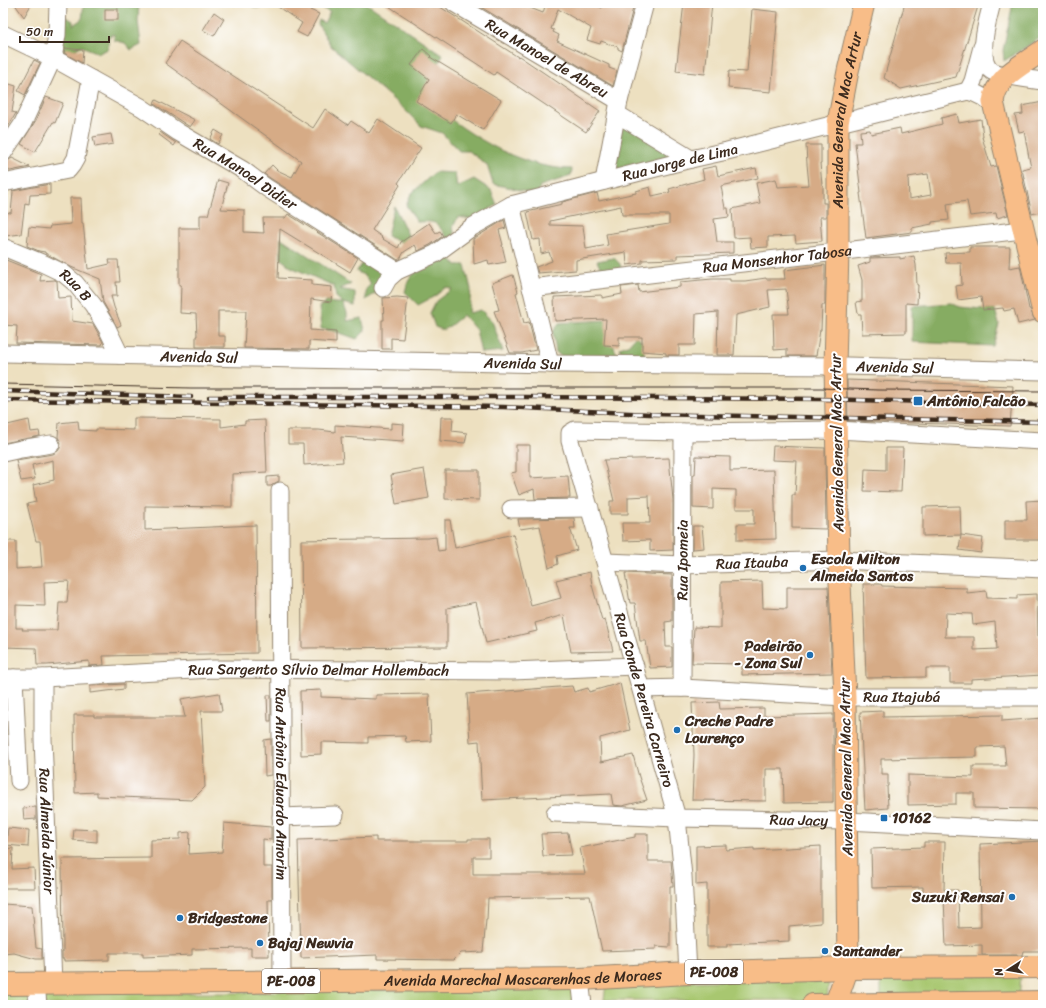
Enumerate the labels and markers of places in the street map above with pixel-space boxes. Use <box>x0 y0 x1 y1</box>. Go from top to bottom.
place label: Antônio Falcão <box>926 388 1026 414</box>
marker: Antônio Falcão <box>912 395 924 407</box>
place label: Escola Milton Almeida Santos <box>810 546 914 589</box>
marker: Escola Milton Almeida Santos <box>798 563 808 573</box>
place label: Padeirão - Zona Sul <box>734 633 803 676</box>
marker: Padeirão - Zona Sul <box>805 650 815 660</box>
place label: Creche Padre Lourenço <box>684 708 774 751</box>
marker: Creche Padre Lourenço <box>672 725 682 735</box>
place label: 10162 <box>892 805 932 831</box>
marker: 10162 <box>879 813 889 823</box>
place label: Suzuki Rensai <box>911 884 1005 910</box>
marker: Suzuki Rensai <box>1007 892 1017 902</box>
place label: Bridgestone <box>188 905 268 931</box>
marker: Bridgestone <box>175 913 185 923</box>
place label: Bajaj Newvia <box>268 930 353 956</box>
marker: Bajaj Newvia <box>255 938 265 948</box>
place label: Santander <box>832 938 903 964</box>
marker: Santander <box>820 946 830 956</box>

